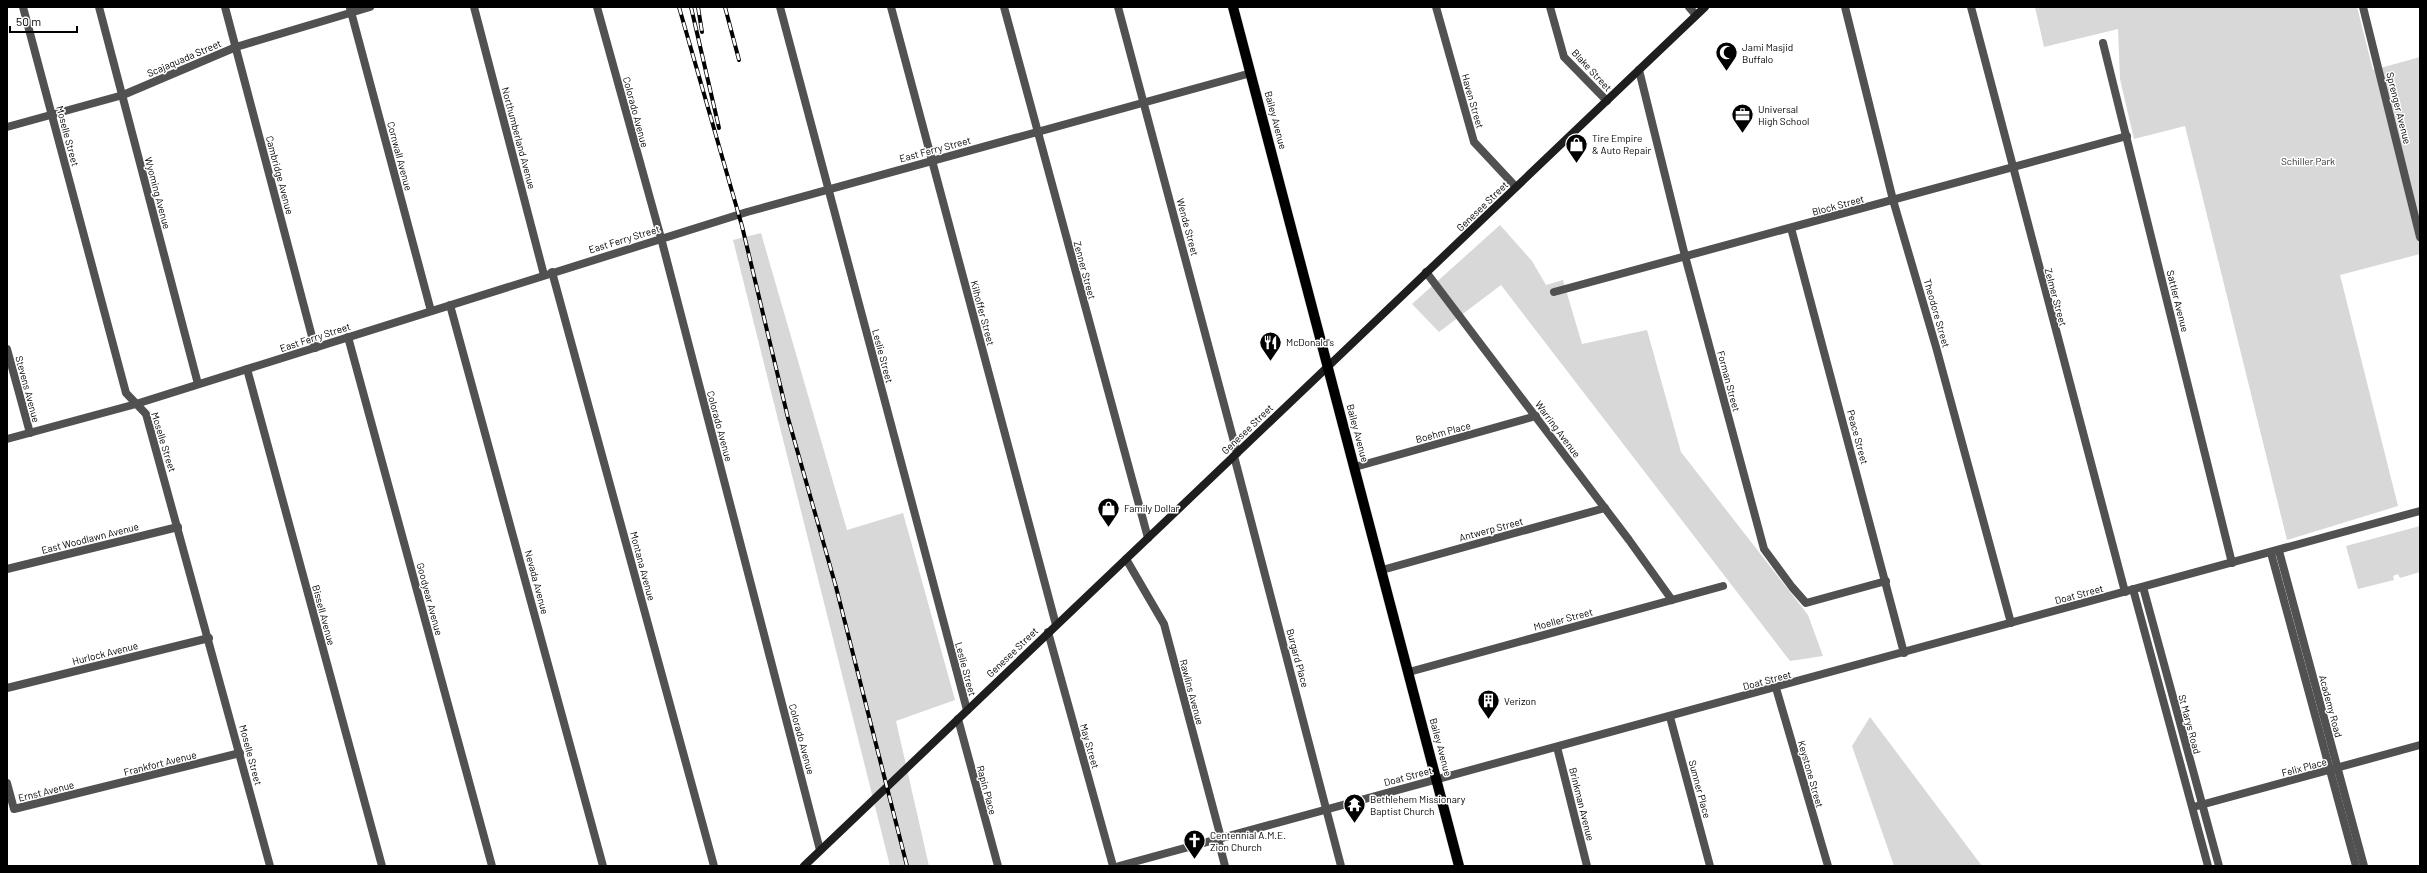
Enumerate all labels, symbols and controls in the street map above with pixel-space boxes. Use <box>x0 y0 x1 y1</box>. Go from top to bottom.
scale bar <box>10 8 77 34</box>
text: 50 m <box>16 14 41 28</box>
street label: Scajaquada Street <box>145 37 223 79</box>
mosque icon: Jami Masjid Buffalo <box>1713 40 1739 73</box>
place label: Jami Masjid Buffalo <box>1742 41 1793 65</box>
street label: Blake Street <box>1569 46 1615 94</box>
street label: Sprenger Avenue <box>2384 71 2414 145</box>
street label: Haven Street <box>1459 72 1487 130</box>
street label: Colorado Avenue <box>621 75 651 149</box>
street label: Northumberland Avenue <box>500 86 538 190</box>
street label: Bailey Avenue <box>1262 90 1290 150</box>
office icon: Universal High School <box>1729 102 1755 135</box>
place label: Universal High School <box>1758 103 1809 127</box>
street label: Moselle Street <box>54 105 82 168</box>
street label: Cornwall Avenue <box>385 120 415 192</box>
shop icon: Tire Empire & Auto Repair <box>1564 131 1590 164</box>
place label: Tire Empire & Auto Repair <box>1592 132 1652 156</box>
street label: Cambridge Avenue <box>264 134 296 216</box>
street label: East Ferry Street <box>898 134 972 164</box>
park label: Schiller Park <box>2281 155 2335 167</box>
street label: Wyoming Avenue <box>143 156 173 230</box>
street label: Genesee Street <box>1454 178 1510 234</box>
street label: Block Street <box>1811 192 1866 218</box>
street label: Wende Street <box>1175 197 1202 257</box>
street label: East Ferry Street <box>587 222 661 256</box>
street label: Zenner Street <box>1071 240 1099 301</box>
street label: Zelmer Street <box>2042 267 2070 328</box>
street label: Sattler Avenue <box>2165 269 2191 333</box>
street label: Theodore Street <box>1921 277 1953 349</box>
street label: Kilhoffer Street <box>969 279 998 347</box>
street label: East Ferry Street <box>278 320 352 354</box>
street label: Leslie Street <box>870 328 896 385</box>
restaurant icon: McDonald's <box>1257 329 1283 362</box>
place label: McDonald's <box>1286 336 1334 348</box>
street label: Forman Street <box>1715 349 1743 413</box>
street label: Stevens Avenue <box>13 354 43 424</box>
street label: Colorado Avenue <box>705 389 735 463</box>
street label: Warring Avenue <box>1533 398 1583 460</box>
street label: Genesee Street <box>1219 401 1275 457</box>
street label: Bailey Avenue <box>1344 403 1372 463</box>
street label: Peace Street <box>1845 408 1871 466</box>
street label: Moselle Street <box>149 411 179 474</box>
street label: Boehm Place <box>1414 419 1472 445</box>
shop icon: Family Dollar <box>1095 495 1121 528</box>
place label: Family Dollar <box>1124 502 1180 514</box>
street label: Antwerp Street <box>1458 515 1525 543</box>
street label: East Woodlawn Avenue <box>40 520 140 556</box>
street label: Montana Avenue <box>628 530 658 602</box>
street label: Nevada Avenue <box>523 549 551 615</box>
street label: Goodyear Avenue <box>415 561 445 637</box>
street label: Doat Street <box>2053 582 2105 606</box>
street label: Bissell Avenue <box>310 584 338 646</box>
street label: Moeller Street <box>1532 605 1594 633</box>
street label: Genesee Street <box>984 624 1040 680</box>
street label: Burgard Place <box>1284 627 1312 689</box>
street label: Hurlock Avenue <box>71 639 139 667</box>
street label: Leslie Street <box>953 641 979 698</box>
street label: Rawlins Avenue <box>1178 658 1206 726</box>
street label: Doat Street <box>1741 668 1793 692</box>
street label: Academy Road <box>2317 674 2345 738</box>
building icon: Verizon <box>1475 688 1501 721</box>
street label: St Marys Road <box>2176 693 2204 755</box>
place label: Verizon <box>1504 695 1536 707</box>
street label: Colorado Avenue <box>787 702 817 776</box>
street label: Bailey Avenue <box>1427 717 1455 777</box>
street label: May Street <box>1078 722 1102 770</box>
street label: Moselle Street <box>237 724 265 787</box>
street label: Keystone Street <box>1796 739 1826 809</box>
street label: Frankfort Avenue <box>122 748 198 778</box>
street label: Felix Place <box>2280 755 2328 779</box>
street label: Sumner Place <box>1686 759 1714 819</box>
street label: Rapin Place <box>975 764 999 816</box>
street label: Doat Street <box>1382 764 1434 788</box>
street label: Brinkman Avenue <box>1567 766 1597 842</box>
street label: Ernst Avenue <box>17 778 75 804</box>
temple icon: Bethlehem Missionary Baptist Church <box>1342 792 1368 825</box>
place label: Bethlehem Missionary Baptist Church <box>1370 793 1466 817</box>
church icon: Centennial A.M.E. Zion Church <box>1181 828 1207 861</box>
place label: Centennial A.M.E. Zion Church <box>1210 829 1286 853</box>

